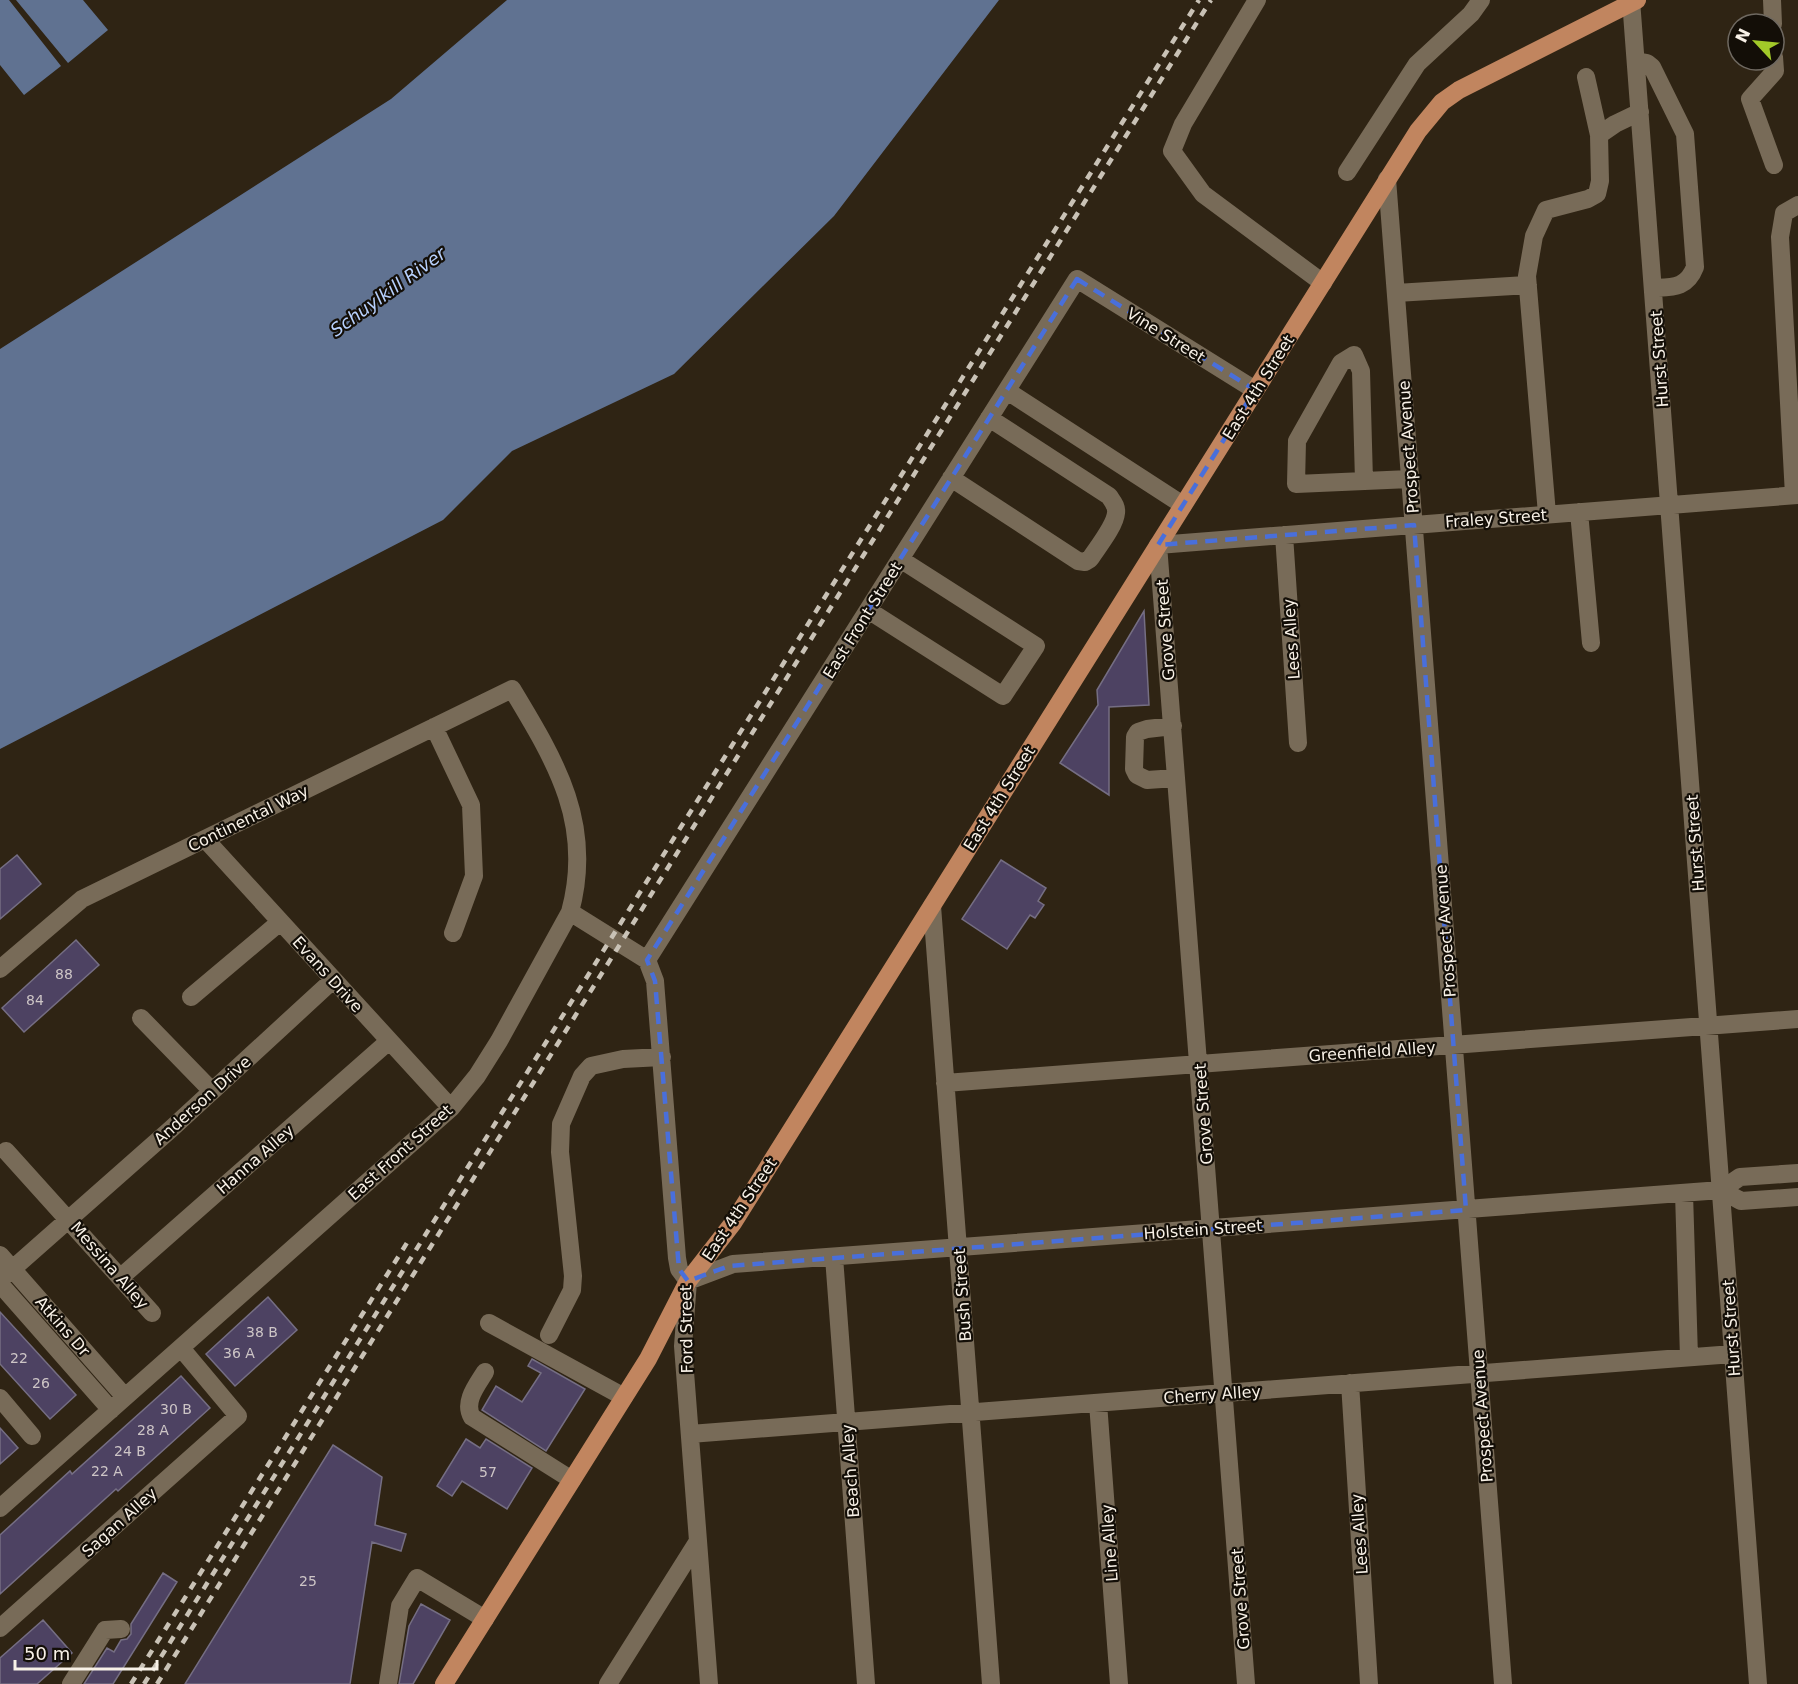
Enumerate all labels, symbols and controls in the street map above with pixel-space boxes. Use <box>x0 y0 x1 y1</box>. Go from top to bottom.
north arrow <box>1726 12 1786 72</box>
text: N <box>1731 25 1754 46</box>
water label: Schuylkill River <box>326 242 451 341</box>
street label: Vine Street <box>1123 304 1208 367</box>
street label: Hurst Street <box>1647 310 1672 408</box>
street label: East 4th Street <box>1219 331 1298 443</box>
street label: Prospect Avenue <box>1394 380 1423 514</box>
street label: Fraley Street <box>1445 505 1548 532</box>
street label: East Front Street <box>819 559 906 682</box>
street label: Grove Street <box>1152 579 1179 681</box>
street label: Lees Alley <box>1279 598 1304 680</box>
street label: East 4th Street <box>960 742 1039 854</box>
street label: Continental Way <box>185 781 312 856</box>
street label: Hurst Street <box>1683 794 1708 892</box>
street label: Prospect Avenue <box>1431 864 1460 998</box>
street label: Evans Drive <box>289 932 367 1016</box>
house number: 88 <box>55 966 73 982</box>
house number: 84 <box>26 992 44 1008</box>
street label: Greenfield Alley <box>1308 1038 1436 1065</box>
street label: Anderson Drive <box>150 1052 255 1149</box>
street label: Grove Street <box>1190 1063 1217 1165</box>
street label: East Front Street <box>344 1101 456 1204</box>
street label: Hanna Alley <box>213 1121 298 1198</box>
street label: East 4th Street <box>698 1154 781 1264</box>
street label: Holstein Street <box>1143 1216 1263 1243</box>
street label: Messina Alley <box>67 1218 153 1313</box>
street label: Bush Street <box>950 1248 975 1342</box>
street label: Hurst Street <box>1719 1279 1744 1377</box>
street label: Ford Street <box>676 1285 697 1373</box>
street label: Atkins Dr <box>31 1293 94 1360</box>
house number: 38 B <box>246 1324 278 1340</box>
house number: 36 A <box>223 1345 255 1361</box>
street label: Prospect Avenue <box>1468 1349 1497 1483</box>
house number: 22 <box>10 1350 28 1366</box>
house number: 26 <box>32 1375 50 1391</box>
street label: Cherry Alley <box>1163 1382 1261 1407</box>
house number: 30 B <box>160 1401 192 1417</box>
house number: 28 A <box>137 1422 169 1438</box>
street label: Beach Alley <box>838 1424 863 1518</box>
house number: 24 B <box>114 1443 146 1459</box>
house number: 22 A <box>91 1463 123 1479</box>
house number: 57 <box>479 1464 497 1480</box>
street label: Sagan Alley <box>78 1484 161 1561</box>
street label: Lees Alley <box>1347 1493 1372 1575</box>
street label: Line Alley <box>1097 1504 1122 1582</box>
street label: Grove Street <box>1227 1548 1254 1650</box>
house number: 25 <box>299 1573 317 1589</box>
scale bar <box>15 1633 158 1671</box>
text: 50 m <box>24 1643 70 1664</box>

